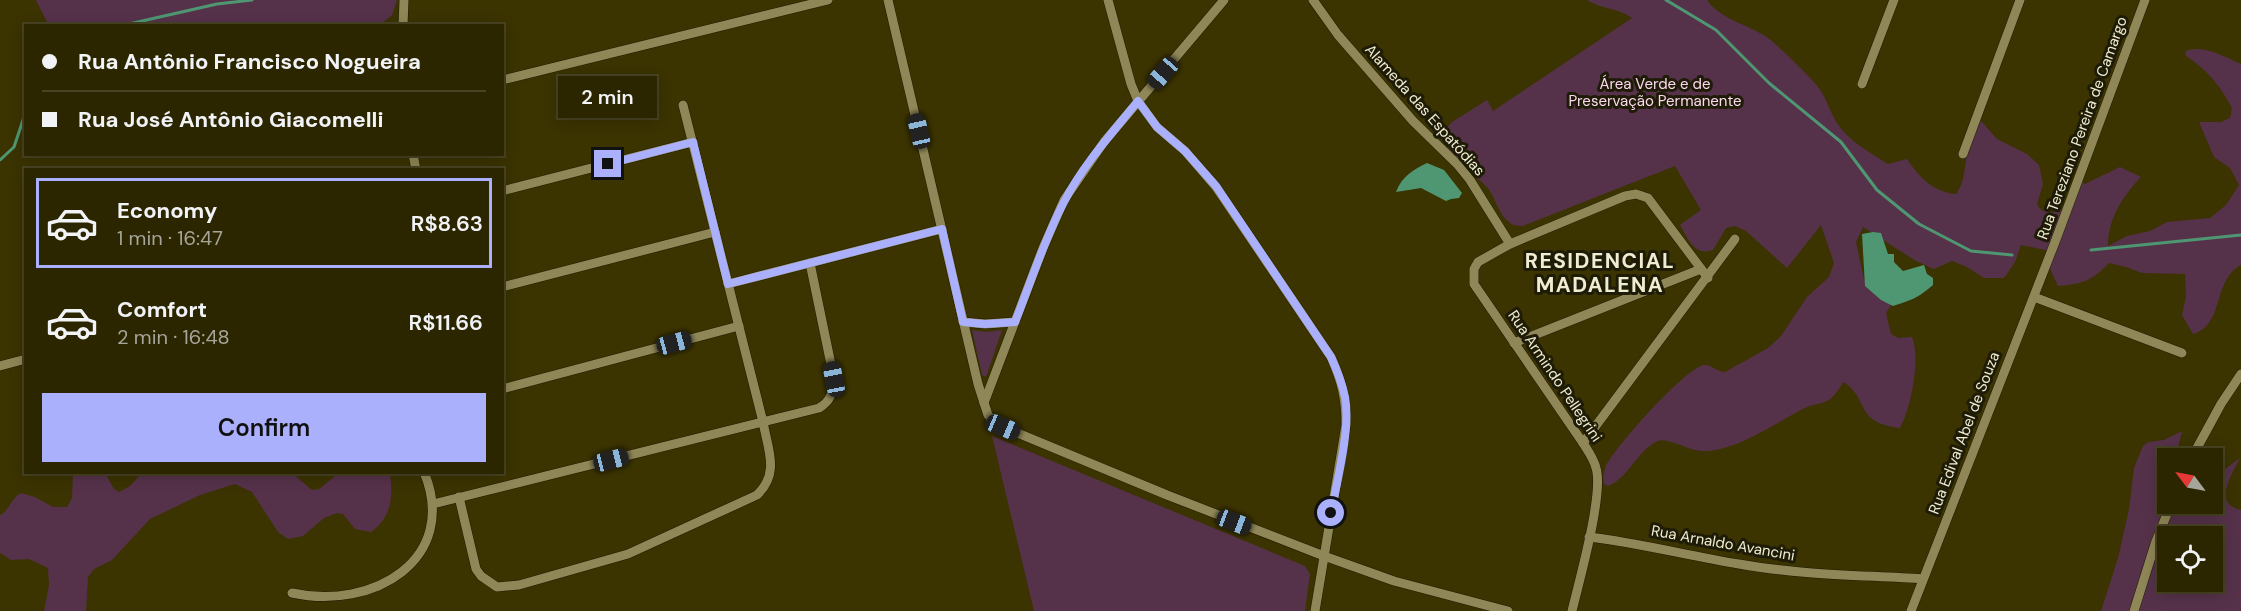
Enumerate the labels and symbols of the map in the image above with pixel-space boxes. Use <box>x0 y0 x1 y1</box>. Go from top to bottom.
street label: Rua Tereziano Pereira de Camargo <box>2032 14 2132 242</box>
street label: Alameda das Espatódias <box>1360 40 1490 180</box>
car <box>1144 54 1182 92</box>
park label: Área Verde e de Preservação Permanente <box>1568 74 1742 111</box>
callout: 2 min <box>558 77 658 119</box>
car <box>906 111 932 151</box>
route end <box>594 150 621 177</box>
district label: RESIDENCIAL MADALENA <box>1525 247 1675 299</box>
street label: Rua Armindo Pellegrini <box>1503 306 1607 446</box>
car <box>654 330 694 356</box>
street label: Rua Edival Abel de Souza <box>1924 349 2004 517</box>
car <box>822 360 846 398</box>
car <box>983 412 1023 442</box>
car <box>591 447 631 473</box>
north arrow <box>2157 448 2223 514</box>
route start <box>1317 499 1344 526</box>
car <box>1214 507 1254 537</box>
street label: Rua Arnaldo Avancini <box>1650 521 1796 565</box>

